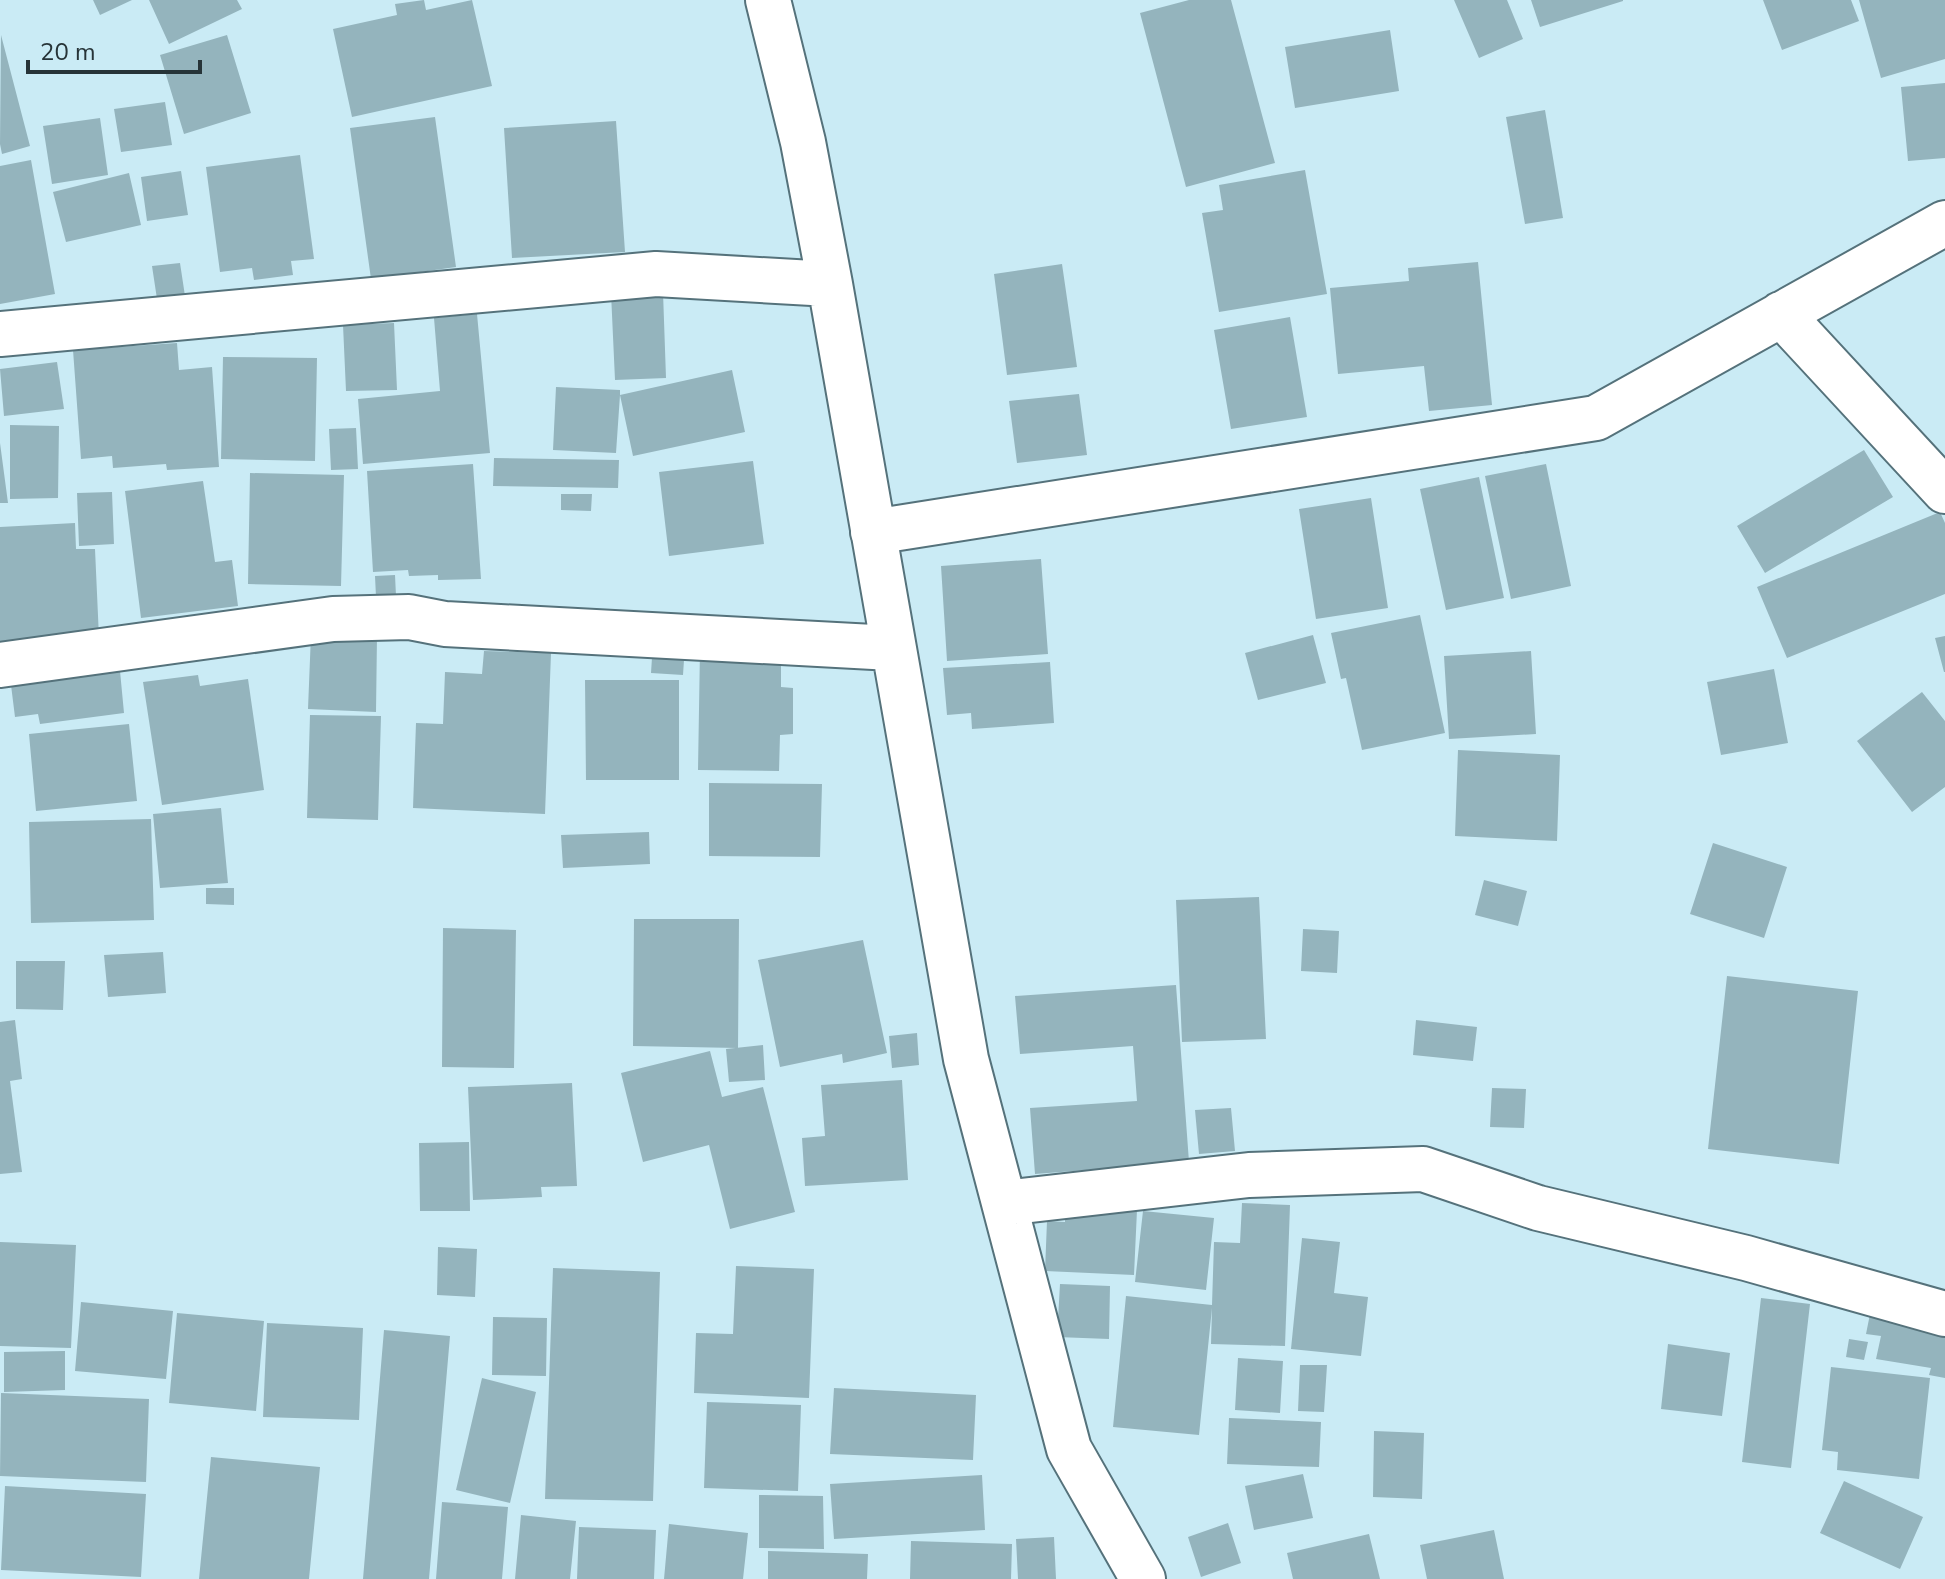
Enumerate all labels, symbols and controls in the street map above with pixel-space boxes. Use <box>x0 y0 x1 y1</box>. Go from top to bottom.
scale bar <box>28 24 200 74</box>
text: 20 m <box>40 36 96 68</box>

